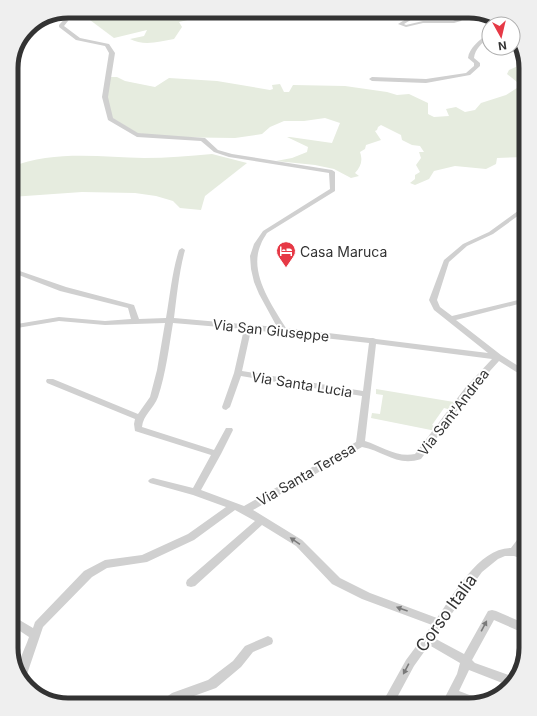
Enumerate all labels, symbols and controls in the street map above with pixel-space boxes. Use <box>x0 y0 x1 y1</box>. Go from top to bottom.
north arrow <box>481 16 521 56</box>
text: N <box>497 38 508 53</box>
hotel icon: Casa Maruca <box>275 240 297 268</box>
place label: Casa Maruca <box>300 243 387 260</box>
street label: Via San Giuseppe <box>212 315 330 345</box>
street label: Via Sant'Andrea <box>414 365 492 459</box>
street label: Via Santa Lucia <box>250 368 354 400</box>
street label: Via Santa Teresa <box>254 439 358 509</box>
one-way arrow <box>289 537 300 545</box>
street label: Corso Italia <box>411 570 481 656</box>
one-way arrow <box>396 606 408 612</box>
one-way arrow <box>481 620 487 632</box>
one-way arrow <box>403 663 410 675</box>

